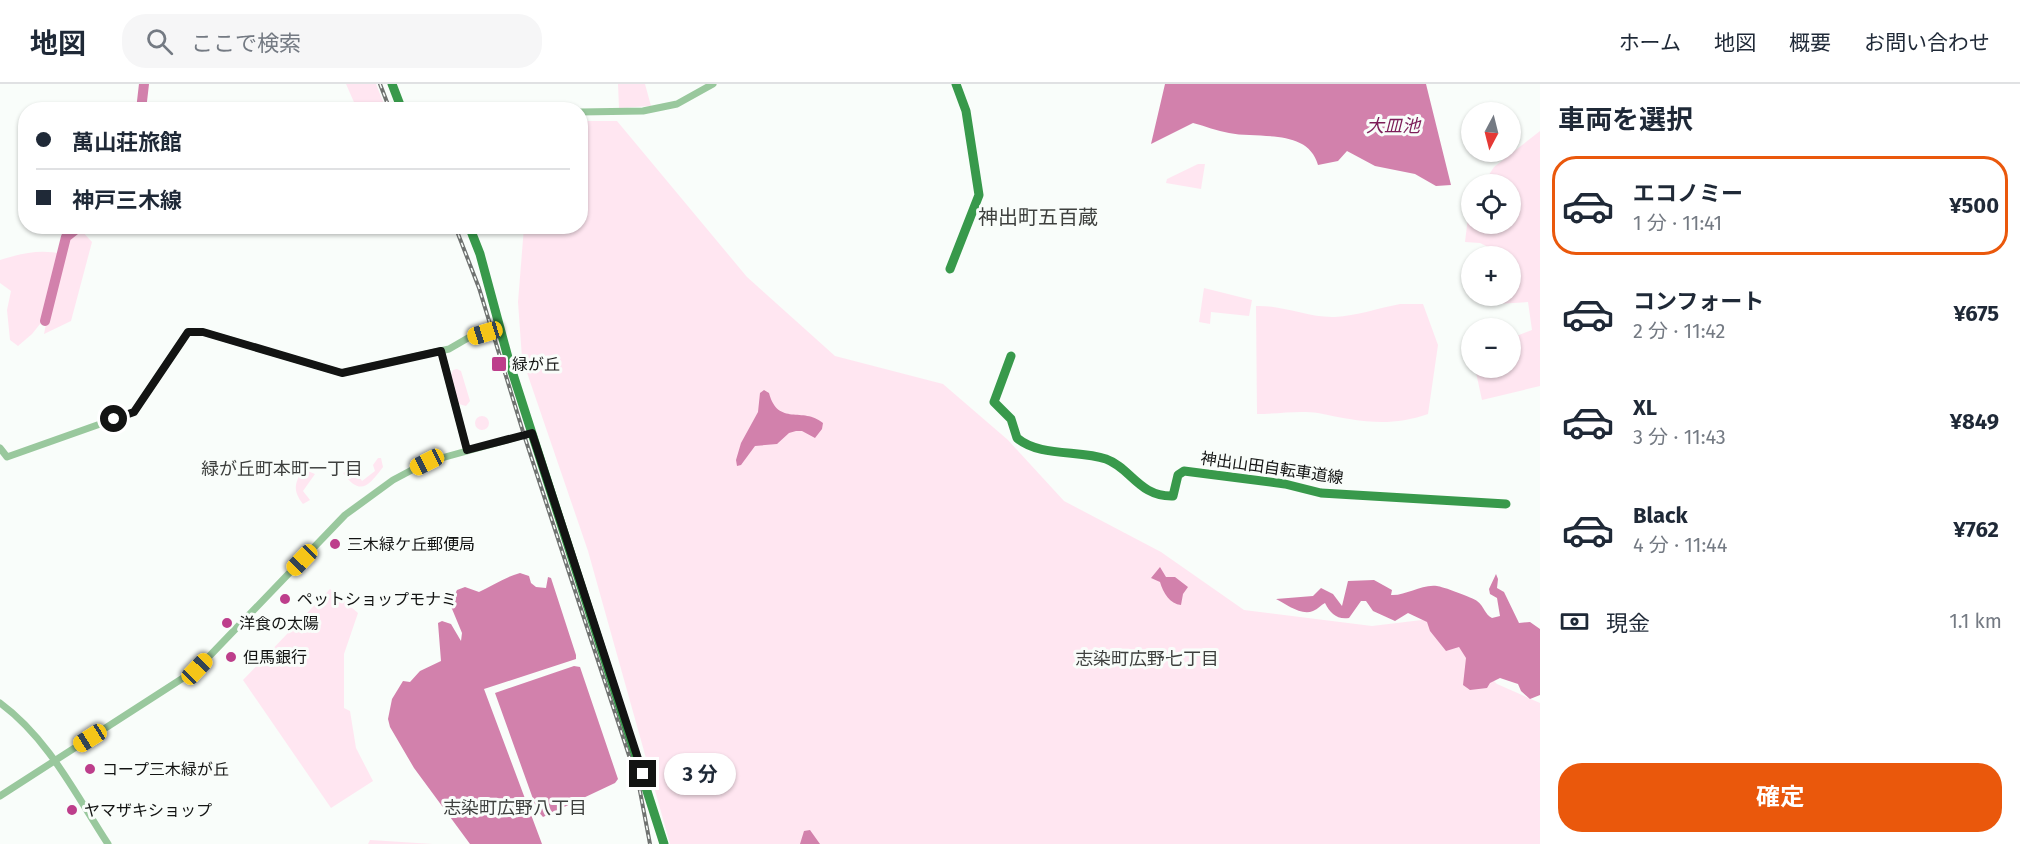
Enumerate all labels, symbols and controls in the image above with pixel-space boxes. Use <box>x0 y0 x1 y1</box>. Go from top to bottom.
search box <box>122 14 542 68</box>
icon: search <box>143 25 176 58</box>
text: 地図 <box>30 27 86 60</box>
text: ここで検索 <box>191 30 301 57</box>
text: ホーム <box>1619 30 1681 56</box>
text: 地図 <box>1714 30 1756 56</box>
text: 概要 <box>1789 30 1831 56</box>
text: お問い合わせ <box>1864 30 1990 56</box>
north arrow <box>1461 102 1521 162</box>
map controls <box>1461 102 1521 378</box>
text: 車両を選択 <box>1558 104 1693 136</box>
water label: 大皿池 <box>1366 115 1422 137</box>
text: 萬山荘旅館 <box>72 129 182 156</box>
button: locate <box>1461 174 1521 234</box>
icon: car <box>1561 179 1615 233</box>
text: エコノミー <box>1633 180 1743 207</box>
text: 神戸三木線 <box>72 187 182 214</box>
text: ¥500 <box>1949 192 1999 219</box>
district label: 神出町五百蔵 <box>978 205 1098 229</box>
text: 1 分 · 11:41 <box>1633 211 1722 235</box>
button: + <box>1461 246 1521 306</box>
icon: car <box>1561 287 1615 341</box>
text: コンフォート <box>1633 288 1764 315</box>
text: ¥675 <box>1953 300 1999 327</box>
button: − <box>1461 318 1521 378</box>
car <box>465 319 505 347</box>
text: 2 分 · 11:42 <box>1633 319 1725 343</box>
marker: 緑が丘 <box>490 355 508 373</box>
place label: 緑が丘 <box>512 355 560 374</box>
text: XL <box>1633 394 1657 421</box>
icon: car <box>1561 395 1615 449</box>
route start <box>100 405 127 432</box>
text: ¥849 <box>1950 408 1999 435</box>
text: 3 分 · 11:43 <box>1633 425 1726 449</box>
car <box>407 446 447 478</box>
street label: 神出山田自転車道線 <box>1199 449 1345 487</box>
district label: 緑が丘町本町一丁目 <box>201 458 363 480</box>
text: Black <box>1633 502 1688 529</box>
icon: car <box>1561 503 1615 557</box>
text: ¥762 <box>1953 516 1999 543</box>
text: 4 分 · 11:44 <box>1633 533 1727 557</box>
place label: 三木緑ケ丘郵便局 <box>347 535 475 554</box>
marker: 三木緑ケ丘郵便局 <box>328 537 342 551</box>
car <box>283 541 321 579</box>
place label: ペットショップモナミ <box>297 590 457 609</box>
marker: ペットショップモナミ <box>278 592 292 606</box>
icon: cash <box>1558 605 1591 638</box>
text: 1.1 km <box>1949 609 2002 633</box>
text: 現金 <box>1606 610 1650 637</box>
place label: 洋食の太陽 <box>239 614 319 633</box>
marker: 洋食の太陽 <box>220 616 234 630</box>
place label: 但馬銀行 <box>243 648 307 667</box>
district label: 志染町広野七丁目 <box>1075 648 1219 670</box>
car <box>178 650 216 688</box>
marker: 但馬銀行 <box>224 650 238 664</box>
car <box>70 721 110 755</box>
callout: 3 分 <box>664 753 736 795</box>
place label: コープ三木緑が丘 <box>102 760 229 779</box>
route end <box>629 760 656 787</box>
marker: コープ三木緑が丘 <box>83 762 97 776</box>
text: 3 分 <box>682 762 718 786</box>
button: 確定 <box>1558 763 2002 832</box>
district label: 志染町広野八丁目 <box>443 797 587 819</box>
place label: ヤマザキショップ <box>84 801 212 820</box>
marker: ヤマザキショップ <box>65 803 79 817</box>

